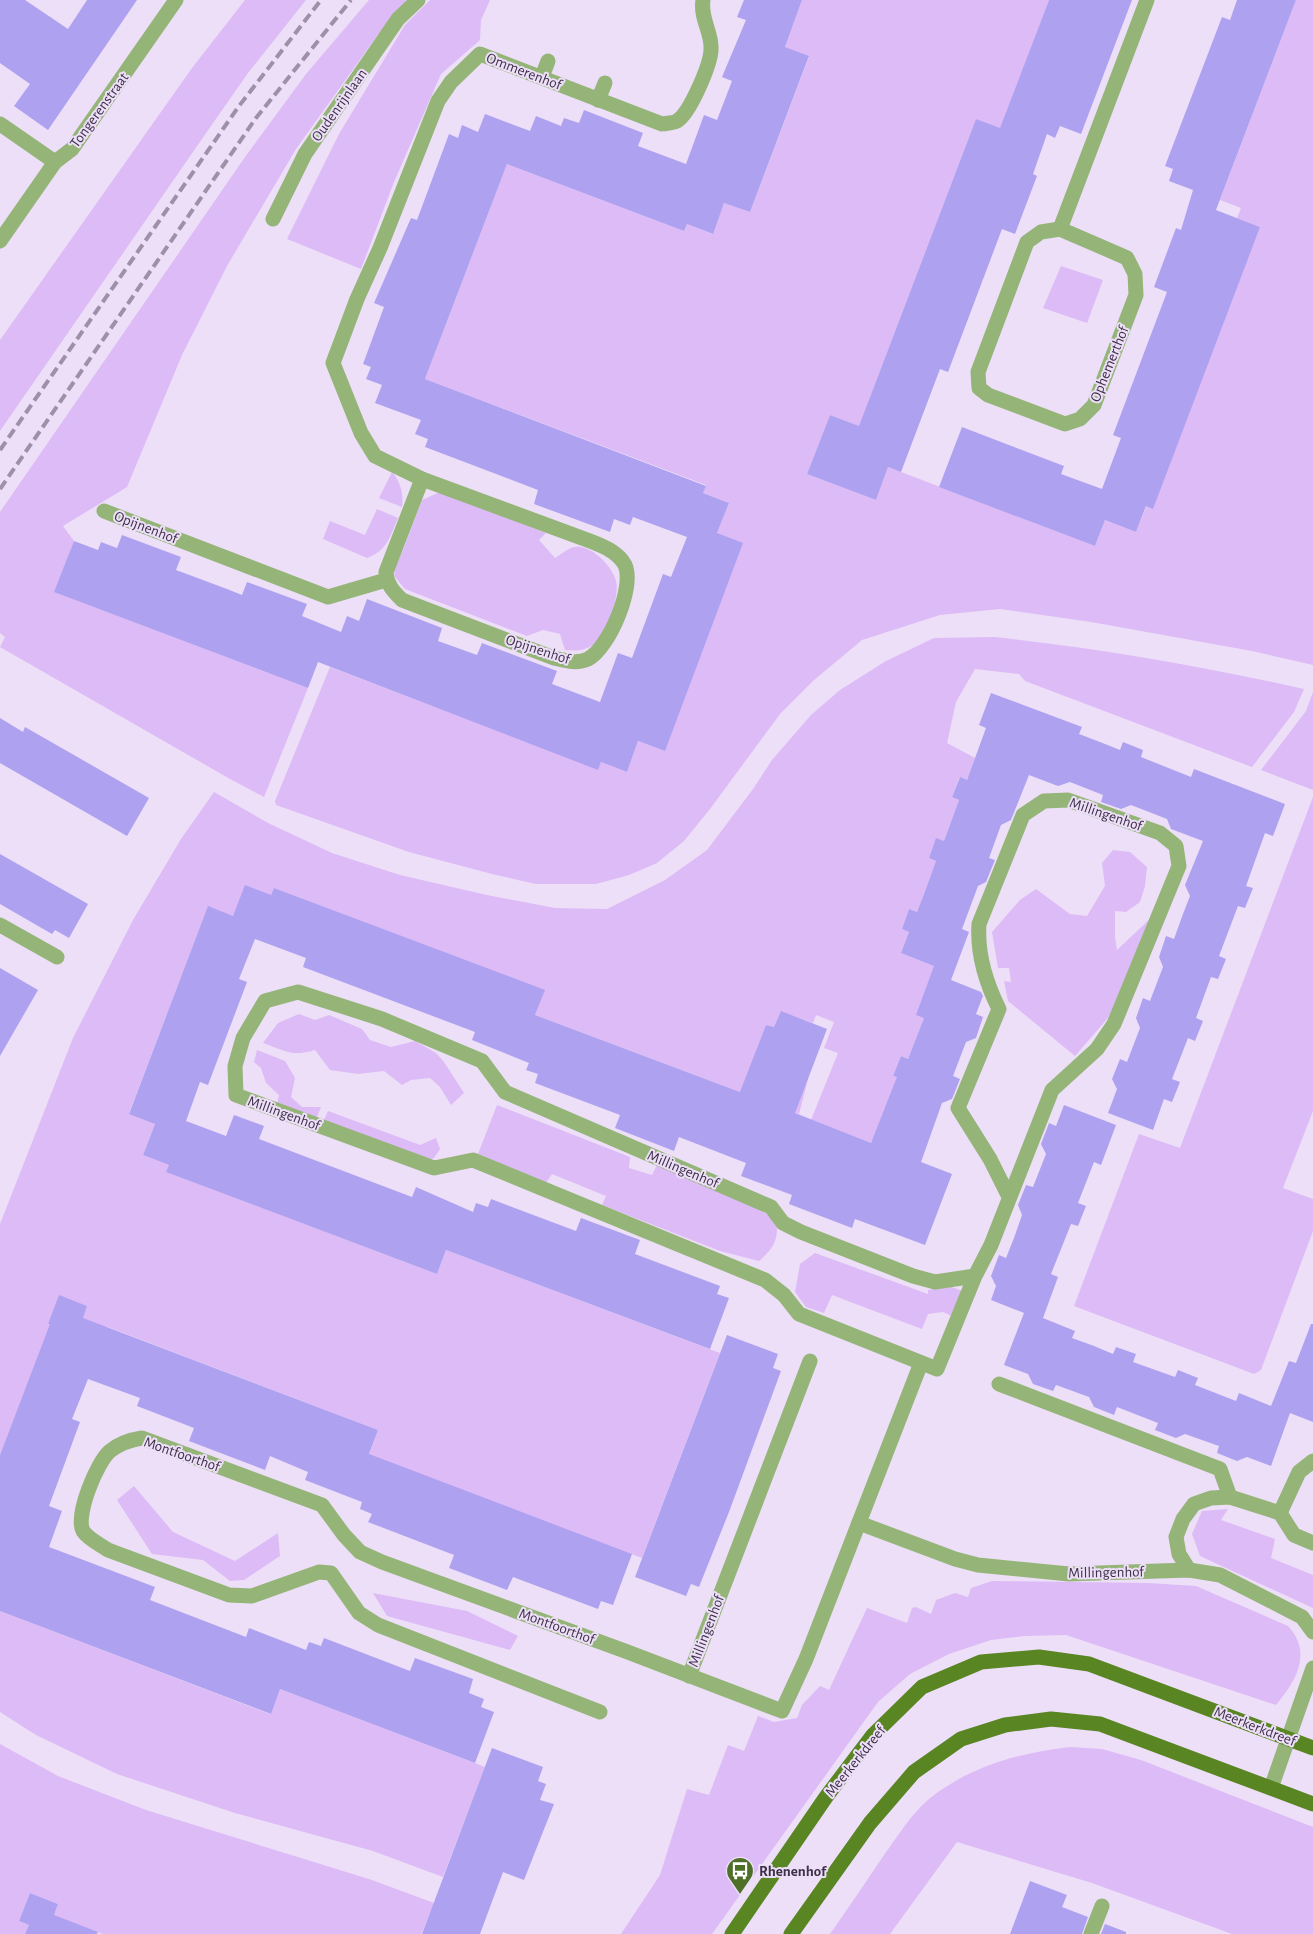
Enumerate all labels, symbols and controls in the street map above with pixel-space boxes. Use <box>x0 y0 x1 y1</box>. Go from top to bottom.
street label: Ommerenhof <box>484 50 565 93</box>
street label: Oudenrijnlaan <box>309 66 370 144</box>
street label: Tongerenstraat <box>67 70 132 151</box>
street label: Ophemerthof <box>1088 323 1132 404</box>
street label: Opijnenhof <box>112 509 181 547</box>
street label: Opijnenhof <box>504 632 573 667</box>
street label: Millingenhof <box>1068 795 1145 834</box>
street label: Millingenhof <box>246 1093 323 1134</box>
street label: Millingenhof <box>645 1148 722 1192</box>
street label: Montfoorthof <box>142 1434 223 1475</box>
street label: Millingenhof <box>1068 1564 1145 1581</box>
street label: Millingenhof <box>686 1592 728 1669</box>
street label: Montfoorthof <box>517 1606 598 1648</box>
street label: Meerkerkdreef <box>1212 1704 1299 1749</box>
street label: Meerkerkdreef <box>822 1722 889 1800</box>
bus stop icon: Rhenenhof <box>725 1856 755 1895</box>
place label: Rhenenhof <box>759 1864 827 1879</box>

